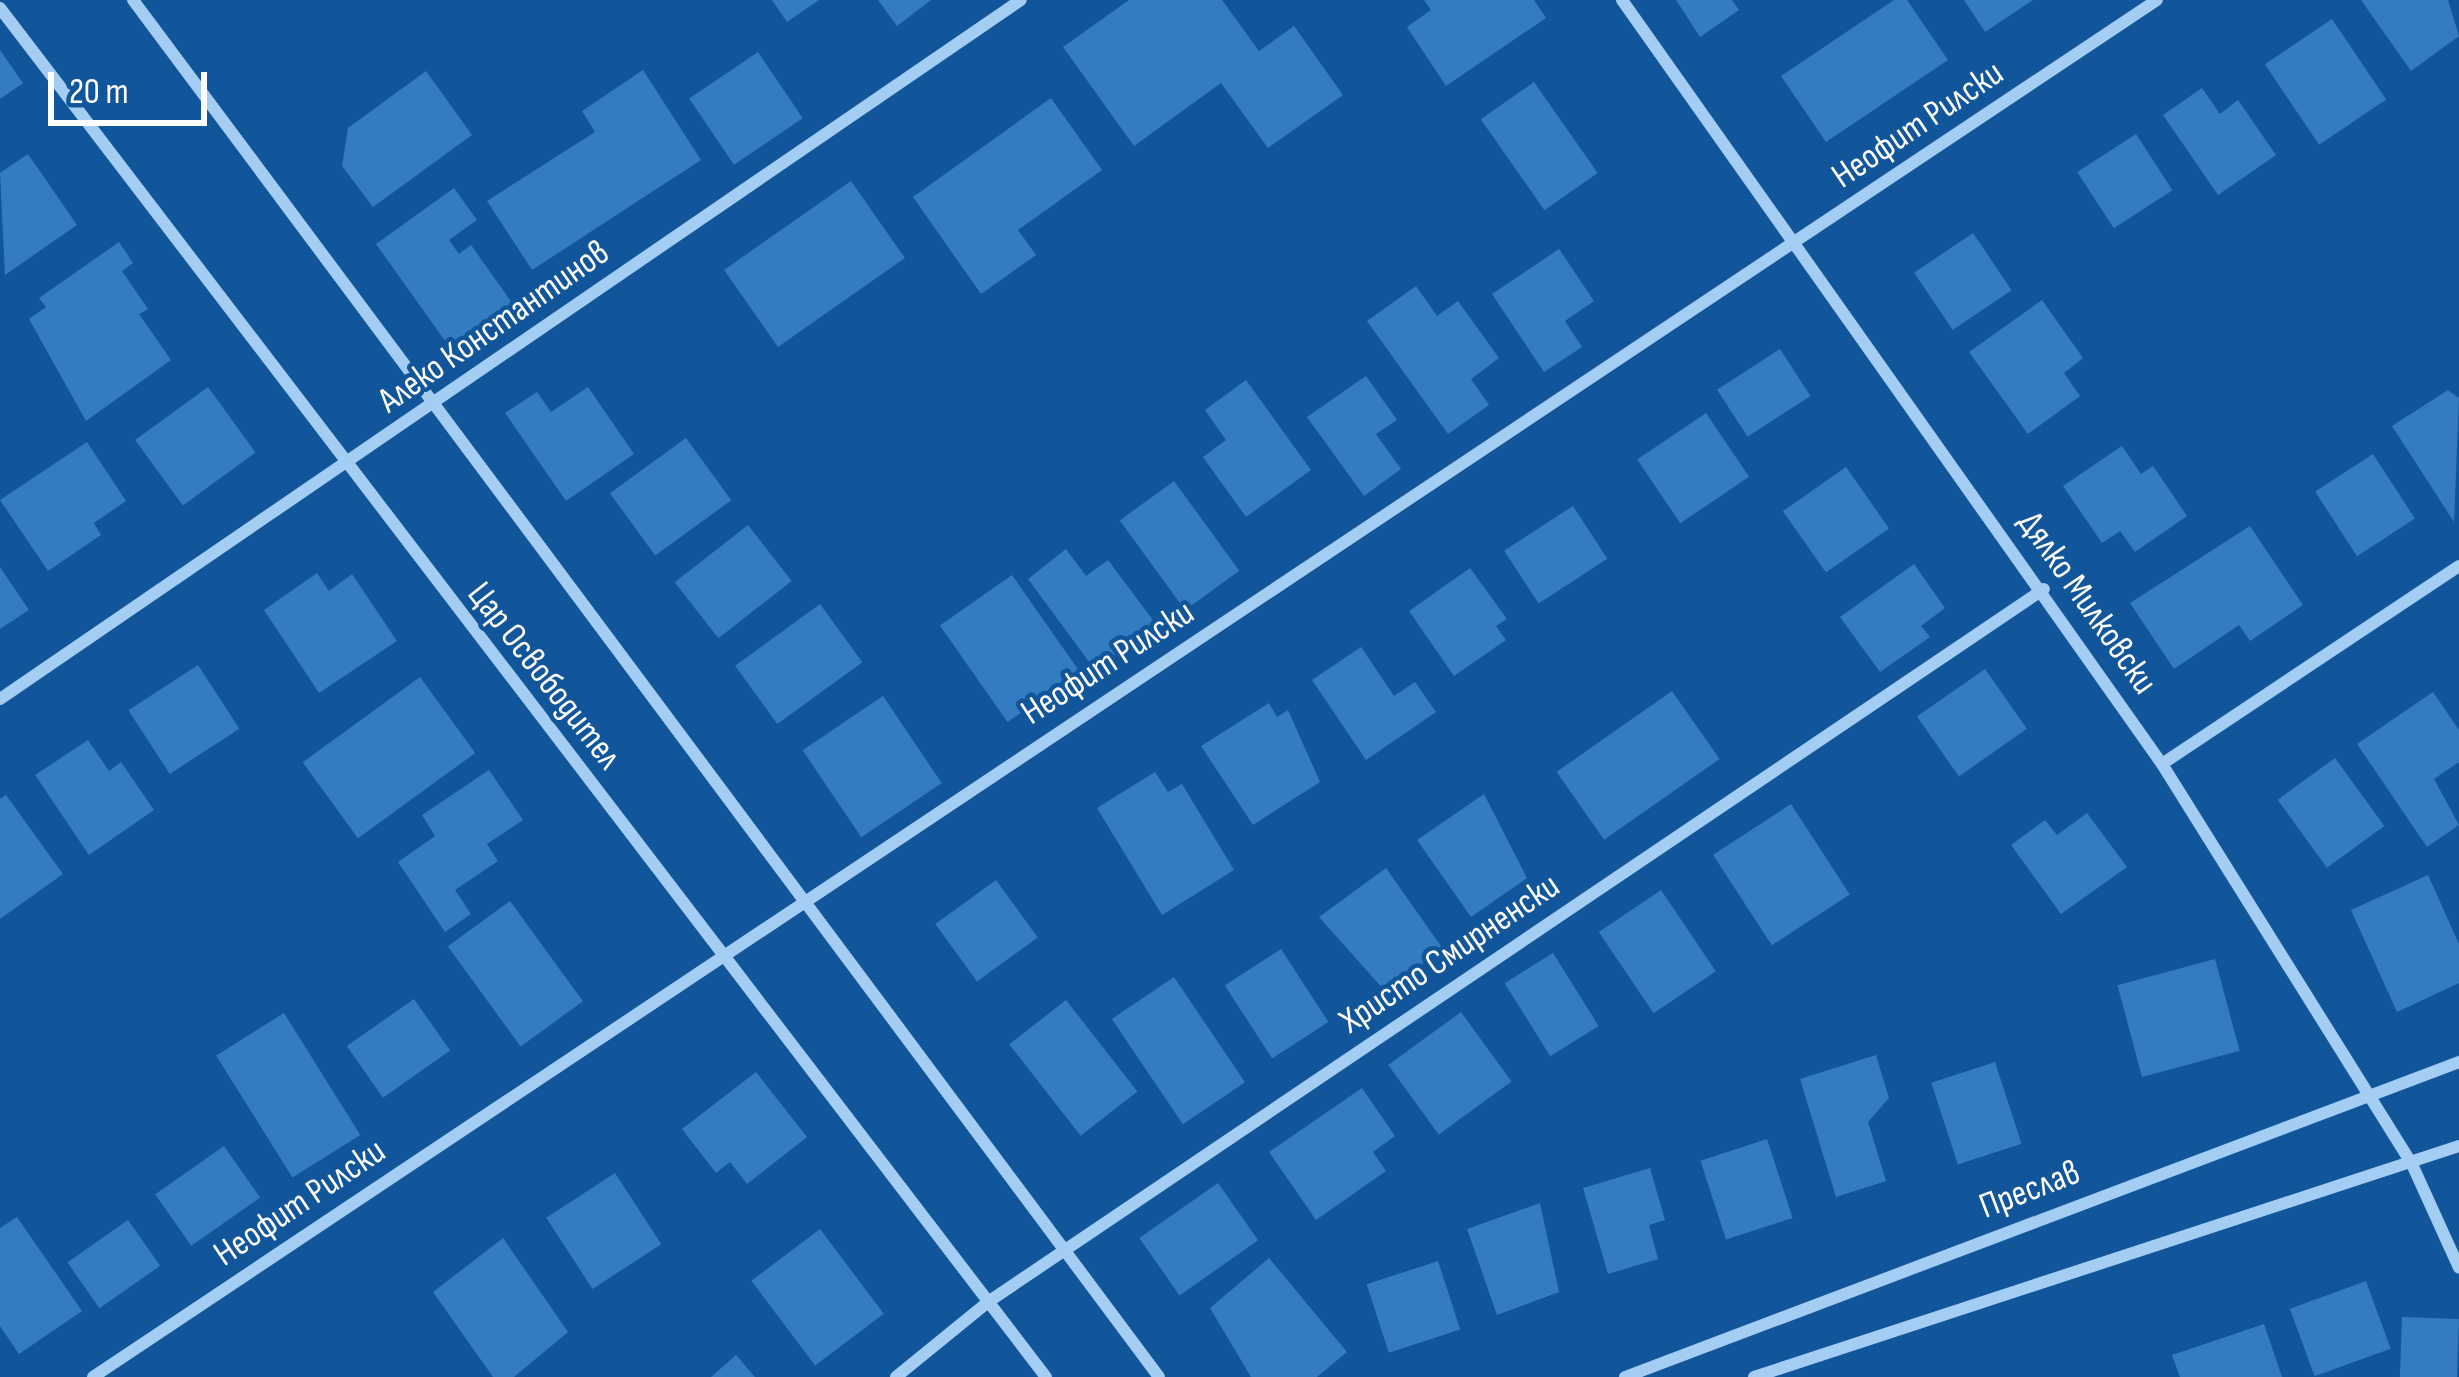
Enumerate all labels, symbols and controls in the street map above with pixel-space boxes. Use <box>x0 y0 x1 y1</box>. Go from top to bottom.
scale bar <box>54 48 213 122</box>
street label: Неофит Рилски <box>1824 52 2012 198</box>
text: 20 m <box>69 71 129 114</box>
street label: Алеко Константинов <box>370 231 618 423</box>
street label: Дялко Милковски <box>2008 503 2166 703</box>
street label: Цар Освободител <box>458 574 630 778</box>
street label: Неофит Рилски <box>1014 591 1202 735</box>
street label: Христо Смирненски <box>1332 865 1568 1043</box>
street label: Неофит Рилски <box>206 1130 394 1276</box>
street label: Преслав <box>1974 1151 2086 1229</box>

